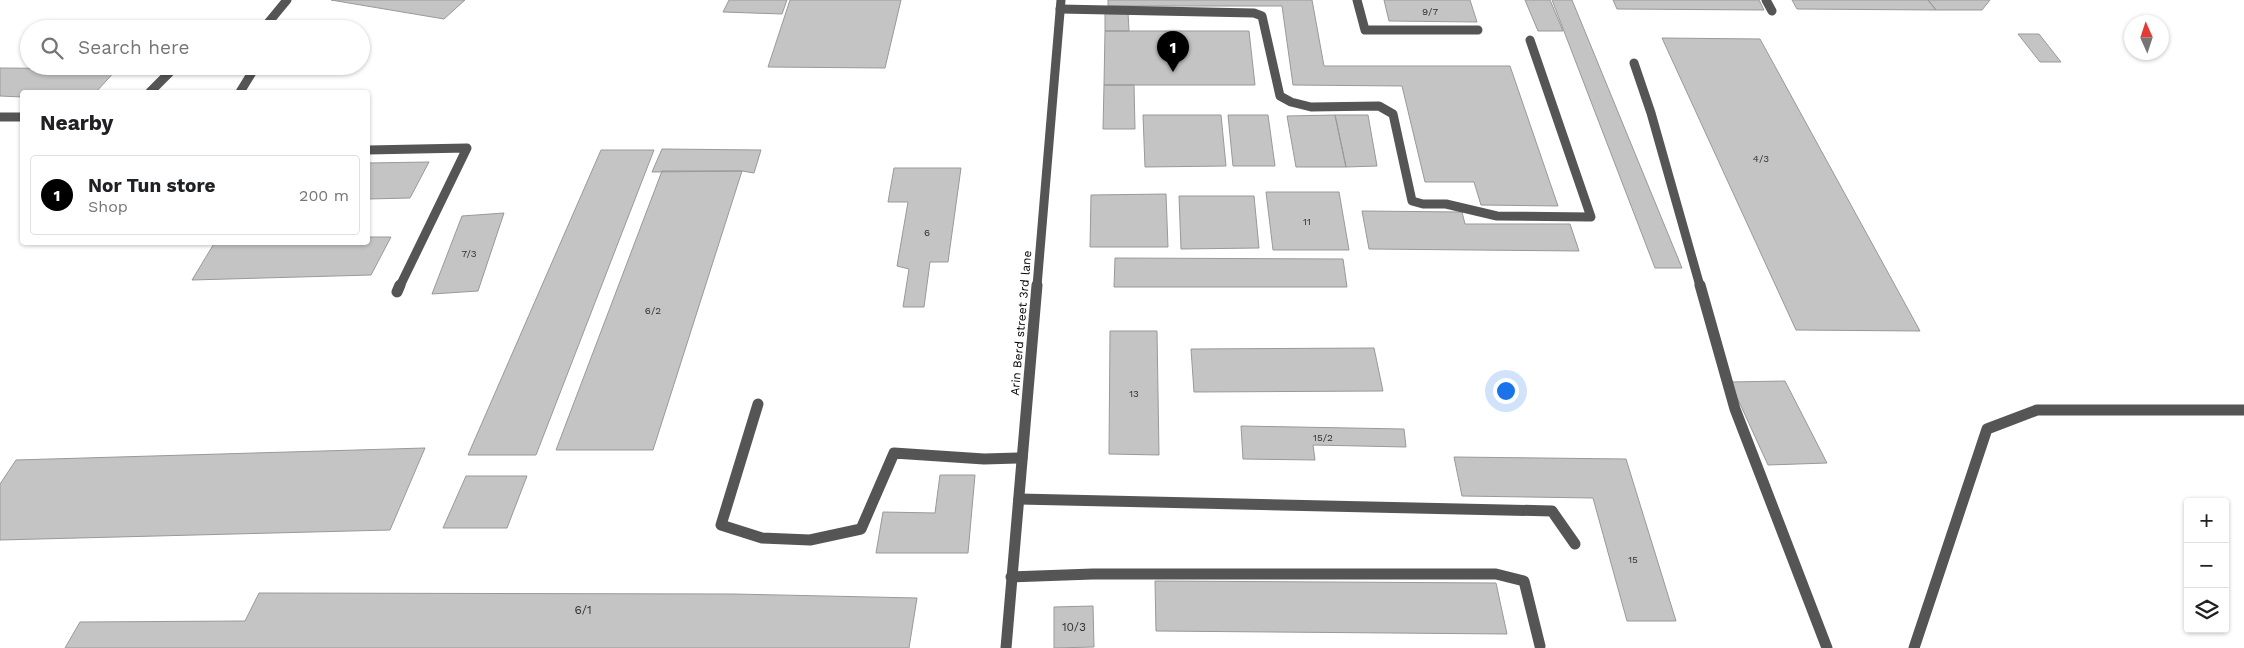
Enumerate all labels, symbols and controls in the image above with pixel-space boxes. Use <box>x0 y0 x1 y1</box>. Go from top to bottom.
house number: 9/7 <box>1422 6 1438 17</box>
north arrow <box>2124 15 2169 60</box>
search box <box>20 20 370 75</box>
pin: 1 <box>1157 31 1189 72</box>
icon: search <box>38 34 66 62</box>
text: Search here <box>78 36 189 59</box>
text: Nearby <box>40 110 113 135</box>
house number: 4/3 <box>1753 153 1769 164</box>
text: Nor Tun store <box>88 174 215 197</box>
text: 1 <box>54 186 60 205</box>
text: 200 m <box>299 186 349 205</box>
text: Shop <box>88 197 128 216</box>
house number: 11 <box>1303 216 1311 227</box>
house number: 6 <box>924 227 930 238</box>
house number: 7/3 <box>461 248 477 259</box>
street label: Arin Berd street 3rd lane <box>1008 250 1034 396</box>
house number: 6/2 <box>645 305 661 316</box>
your location <box>1493 378 1519 404</box>
house number: 13 <box>1129 388 1139 399</box>
house number: 15/2 <box>1313 432 1333 443</box>
map controls <box>2184 498 2229 633</box>
button: + <box>2184 498 2229 543</box>
button: − <box>2184 543 2229 588</box>
house number: 15 <box>1628 554 1638 565</box>
button: layers <box>2184 588 2229 633</box>
house number: 6/1 <box>574 603 592 617</box>
house number: 10/3 <box>1062 620 1086 634</box>

